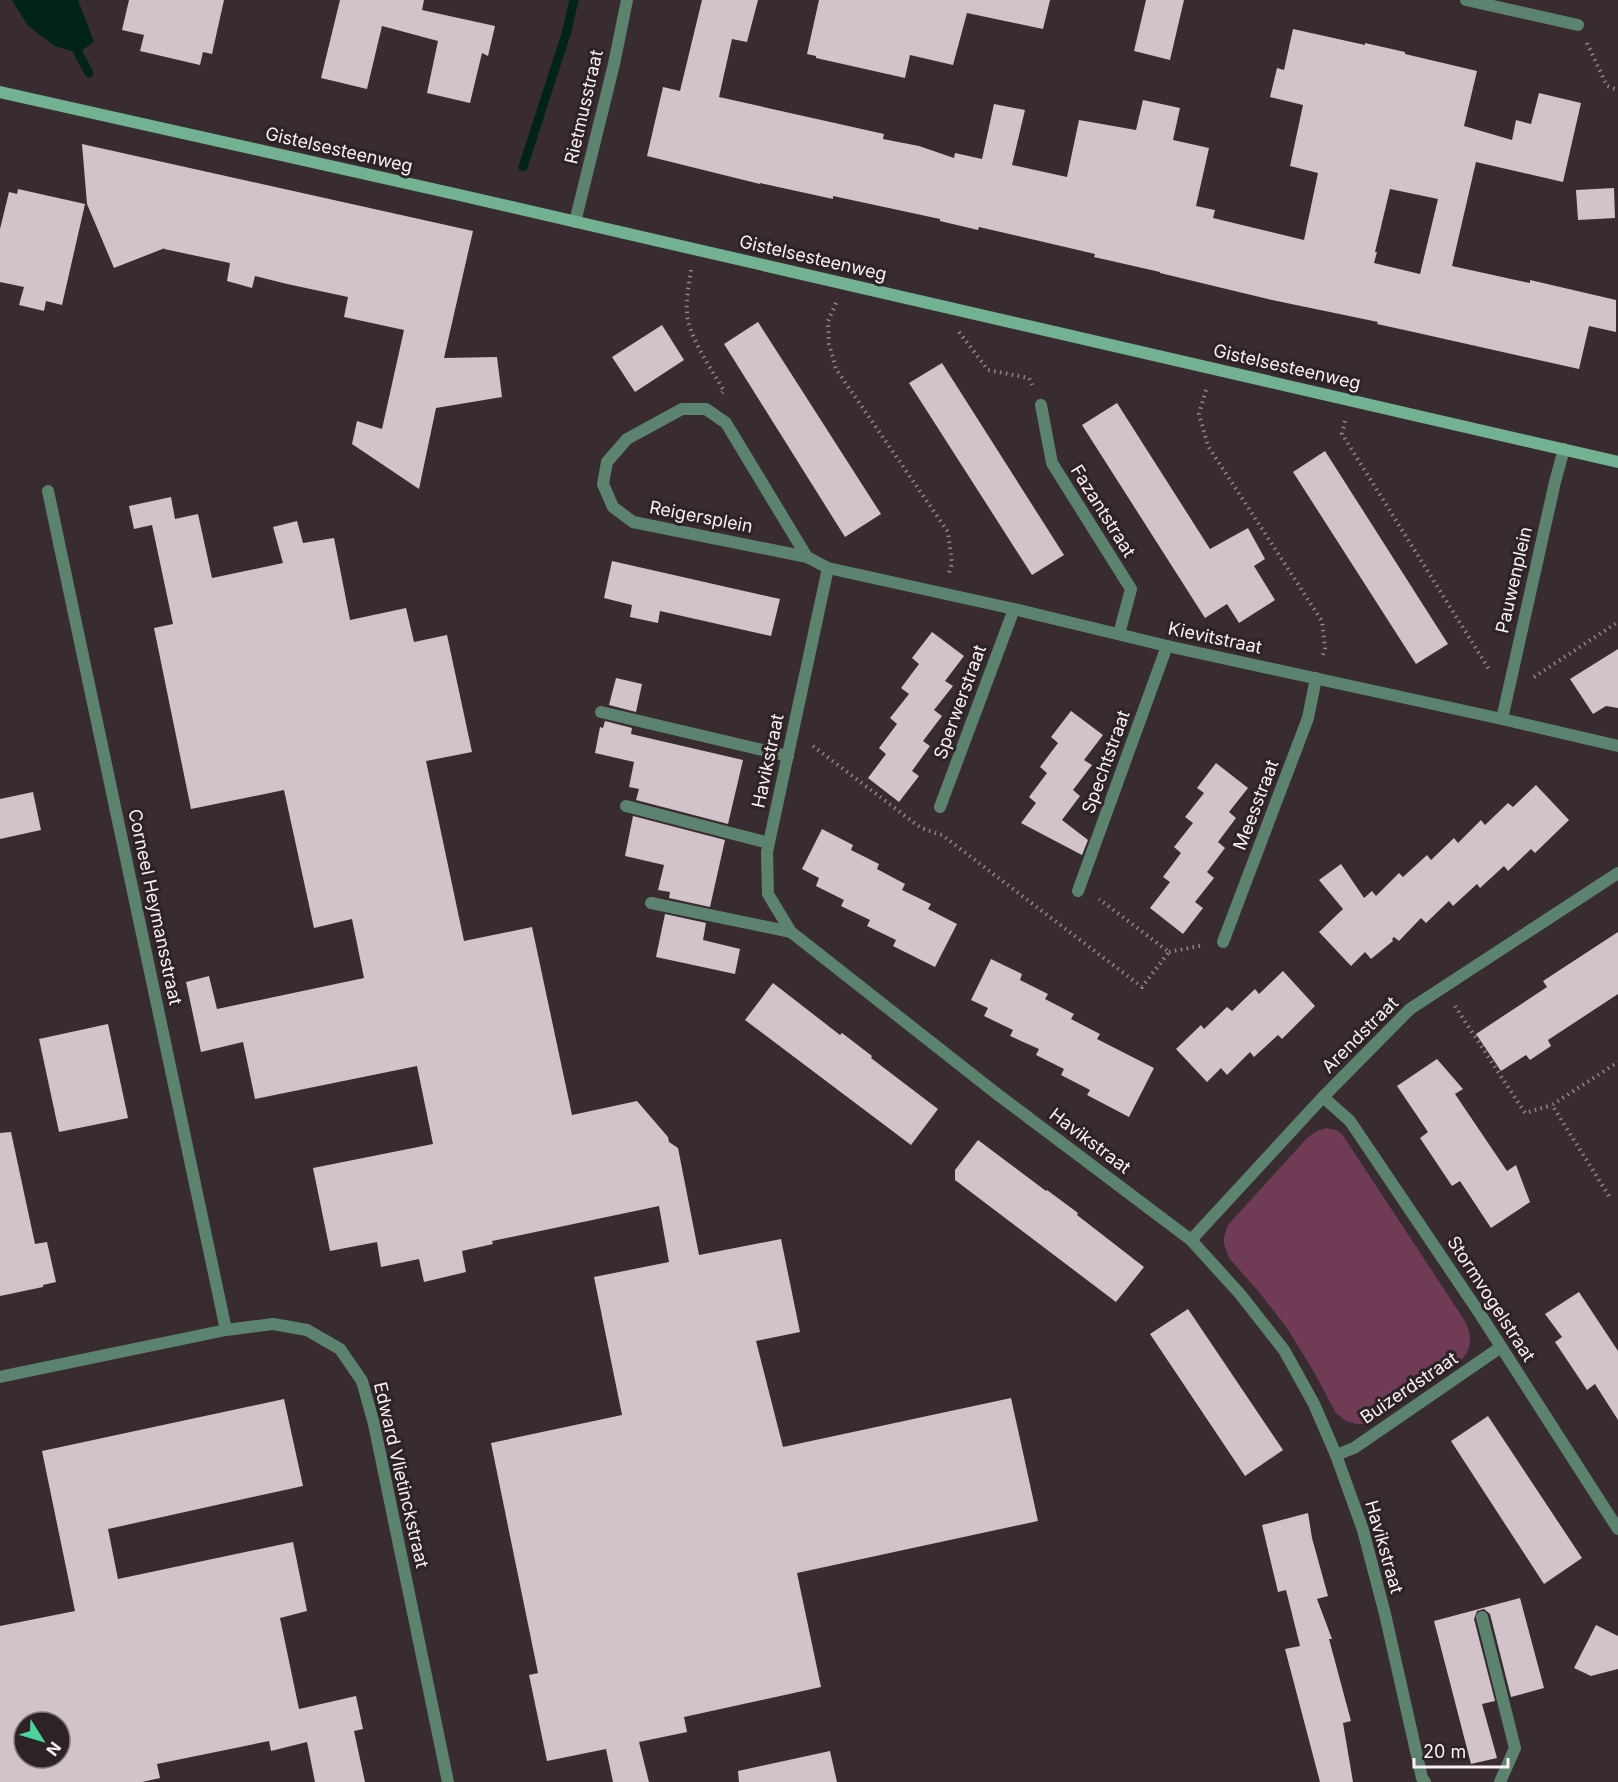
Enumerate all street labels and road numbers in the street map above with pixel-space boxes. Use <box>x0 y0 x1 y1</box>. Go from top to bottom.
street label: Rietmusstraat <box>560 48 607 166</box>
street label: Gistelsesteenweg <box>263 122 415 177</box>
street label: Gistelsesteenweg <box>737 230 889 285</box>
street label: Gistelsesteenweg <box>1211 339 1363 394</box>
street label: Fazantstraat <box>1067 461 1140 561</box>
street label: Reigersplein <box>648 496 755 537</box>
street label: Pauwenplein <box>1491 525 1536 635</box>
street label: Kievitstraat <box>1166 617 1264 658</box>
street label: Sperwerstraat <box>929 642 990 762</box>
street label: Spechtstraat <box>1077 707 1134 816</box>
street label: Havikstraat <box>747 712 788 810</box>
street label: Meesstraat <box>1229 757 1282 853</box>
street label: Corneel Heymansstraat <box>124 807 187 1007</box>
street label: Arendstraat <box>1317 992 1402 1077</box>
street label: Havikstraat <box>1046 1103 1135 1178</box>
street label: Stormvogelstraat <box>1443 1232 1540 1365</box>
street label: Buizerdstraat <box>1356 1347 1461 1428</box>
street label: Edward Vlietinckstraat <box>370 1380 433 1570</box>
street label: Havikstraat <box>1361 1498 1408 1596</box>

